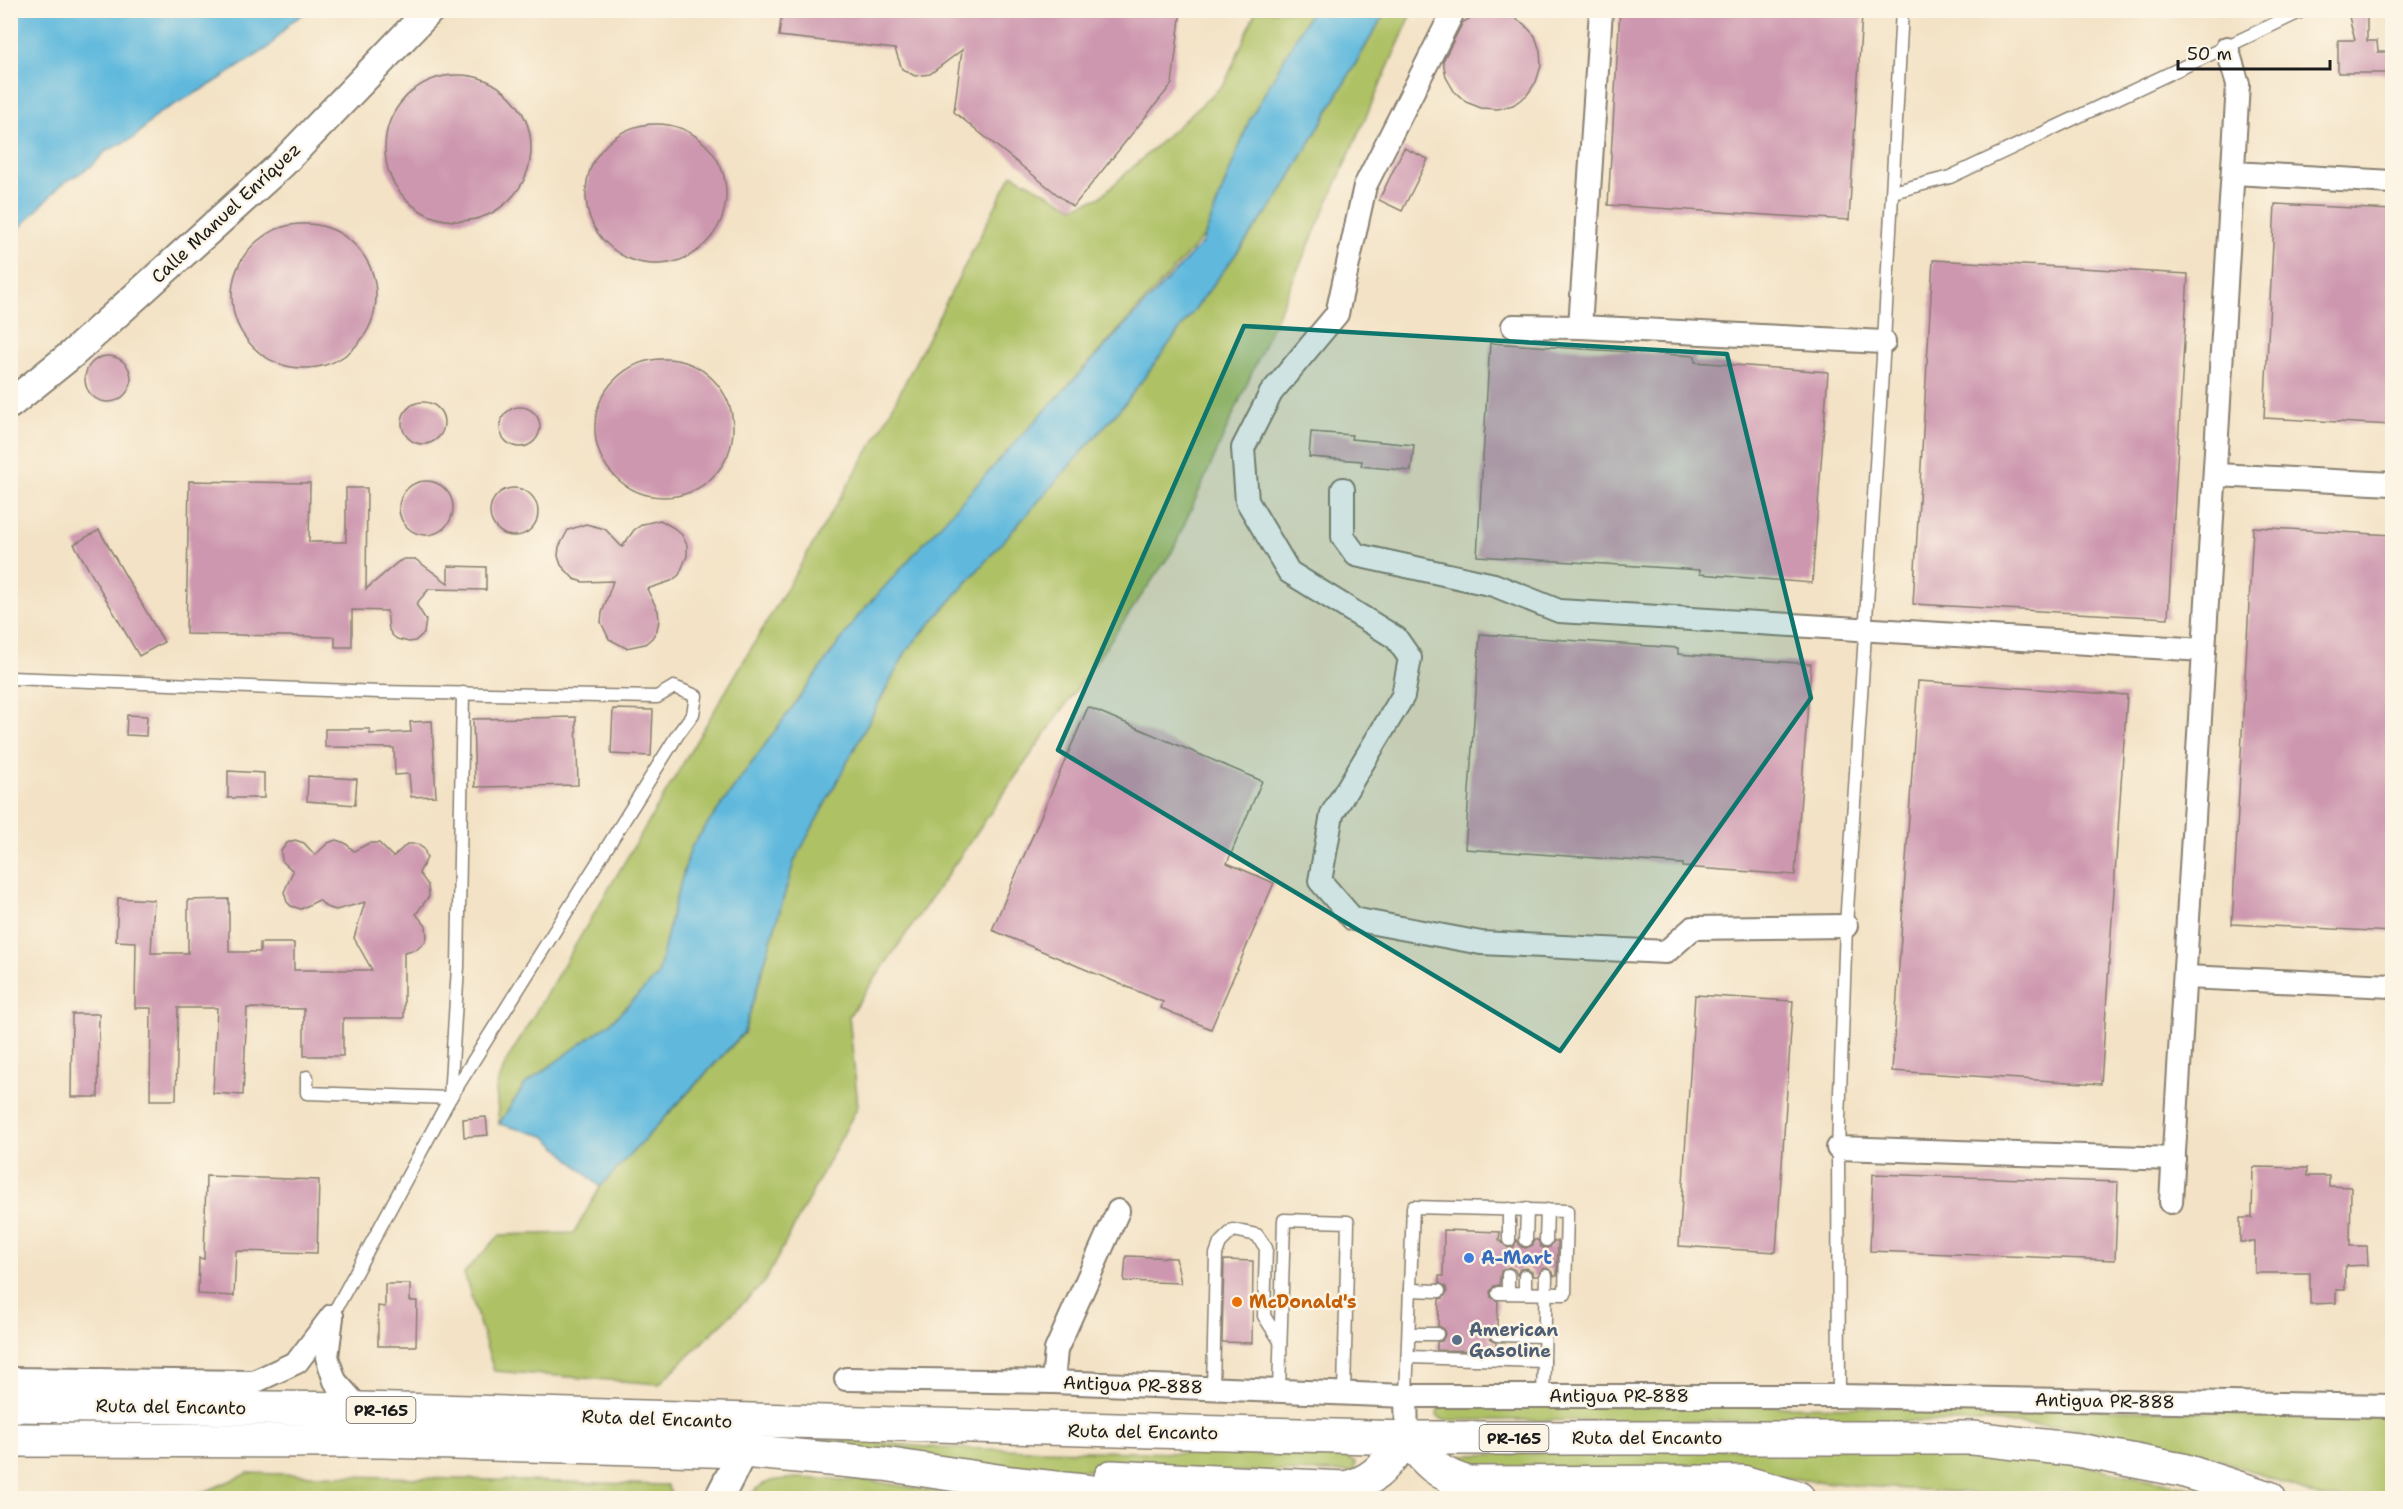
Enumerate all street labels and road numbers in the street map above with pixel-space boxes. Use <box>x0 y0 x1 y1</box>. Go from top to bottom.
street label: Calle Manuel Enríquez <box>146 137 306 289</box>
street label: Antigua PR-888 <box>1063 1371 1203 1399</box>
street label: Antigua PR-888 <box>1549 1384 1689 1408</box>
street label: Antigua PR-888 <box>2035 1388 2175 1414</box>
street label: Ruta del Encanto <box>95 1394 247 1420</box>
road number: PR-165 <box>346 1397 416 1423</box>
street label: Ruta del Encanto <box>581 1404 733 1434</box>
street label: Ruta del Encanto <box>1067 1419 1219 1445</box>
road number: PR-165 <box>1480 1425 1549 1451</box>
street label: Ruta del Encanto <box>1572 1426 1722 1450</box>

